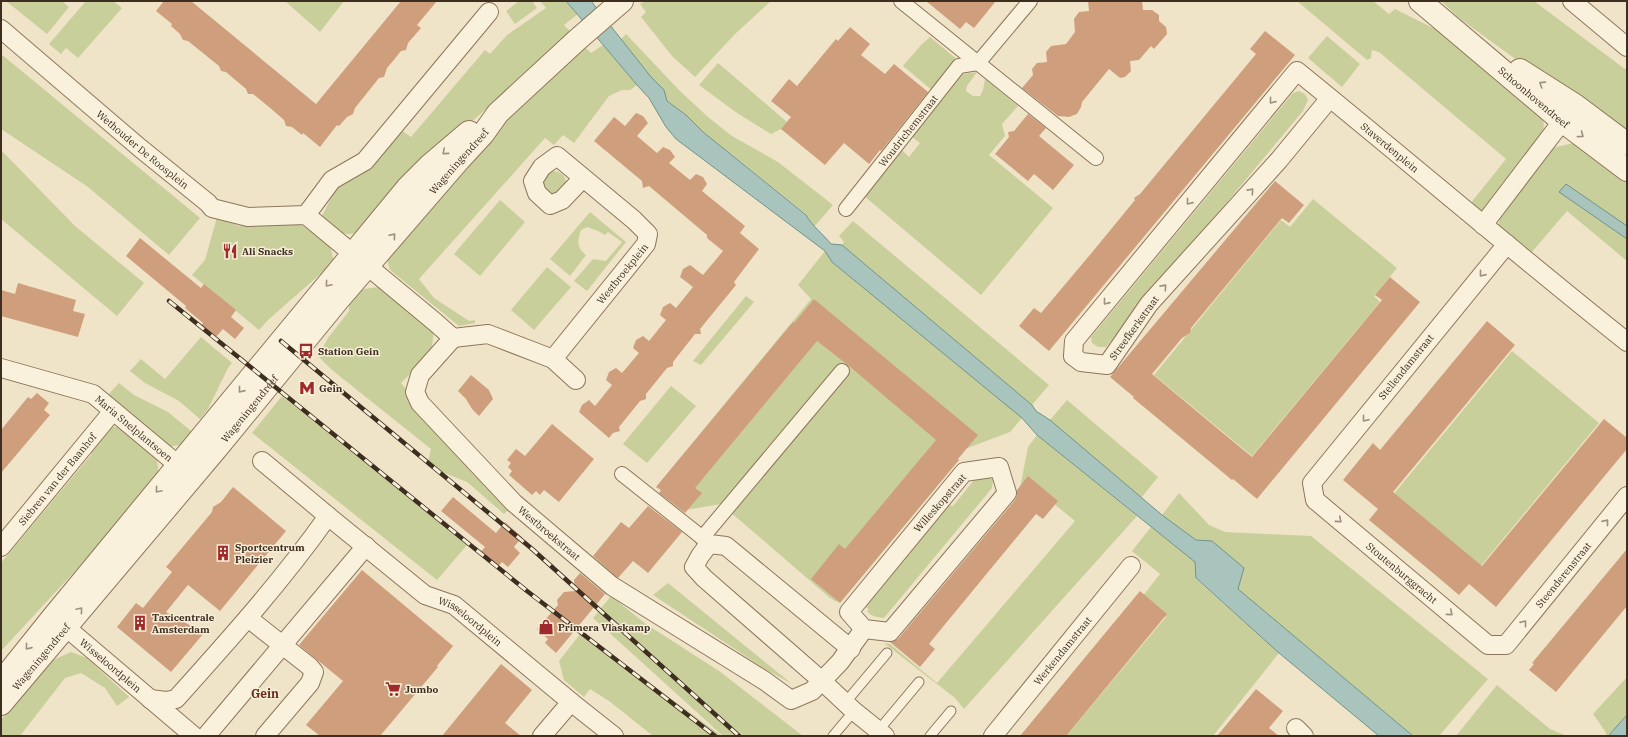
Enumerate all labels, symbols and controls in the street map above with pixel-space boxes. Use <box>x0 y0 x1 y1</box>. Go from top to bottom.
street label: Schoonhovendreef <box>1496 64 1572 131</box>
one-way arrow <box>1539 81 1546 89</box>
street label: Woudrichemstraat <box>876 92 941 169</box>
one-way arrow <box>1269 97 1276 104</box>
street label: Wethouder De Roosplein <box>94 107 192 192</box>
street label: Staverdenplein <box>1358 119 1422 176</box>
street label: Wageningendreef <box>426 126 492 197</box>
one-way arrow <box>1576 130 1583 137</box>
one-way arrow <box>442 148 449 155</box>
one-way arrow <box>1246 188 1254 196</box>
one-way arrow <box>1187 197 1194 204</box>
one-way arrow <box>388 233 396 241</box>
street label: Westbroekplein <box>594 240 651 306</box>
restaurant icon: Ali Snacks <box>221 242 239 260</box>
place label: Ali Snacks <box>242 245 293 258</box>
one-way arrow <box>1480 270 1487 277</box>
one-way arrow <box>326 279 333 286</box>
one-way arrow <box>1159 285 1166 292</box>
street label: Streefkerkstraat <box>1106 293 1162 363</box>
one-way arrow <box>1104 297 1111 304</box>
street label: Stellendamstraat <box>1376 331 1437 402</box>
bus stop icon: Station Gein <box>297 342 315 360</box>
place label: Station Gein <box>318 345 379 358</box>
street label: Wageningendreef <box>218 372 281 445</box>
metro station icon: Gein <box>298 379 316 397</box>
place label: Gein <box>319 382 343 395</box>
one-way arrow <box>238 385 245 392</box>
street label: Maria Snelplantsoen <box>93 392 176 465</box>
one-way arrow <box>1362 414 1369 421</box>
street label: Siebren van der Baanhof <box>15 430 99 528</box>
street label: Willeskopstraat <box>911 471 969 535</box>
one-way arrow <box>155 485 162 492</box>
street label: Westbroekstraat <box>516 503 584 563</box>
one-way arrow <box>1335 516 1342 523</box>
one-way arrow <box>1601 519 1608 527</box>
street label: Stoutenburggracht <box>1364 539 1440 607</box>
street label: Steenderenstraat <box>1532 539 1594 610</box>
place label: Sportcentrum Pleizier <box>235 541 305 566</box>
building icon: Sportcentrum Pleizier <box>214 544 232 562</box>
street label: Wisseloordplein <box>437 594 505 649</box>
one-way arrow <box>76 608 83 615</box>
one-way arrow <box>1445 608 1452 615</box>
place label: Taxicentrale Amsterdam <box>152 611 215 636</box>
street label: Werkendamstraat <box>1031 613 1094 688</box>
building icon: Taxicentrale Amsterdam <box>131 614 149 632</box>
shop icon: Primera Vlaskamp <box>537 618 555 636</box>
street label: Wageningendreef <box>9 620 73 693</box>
one-way arrow <box>1519 620 1526 627</box>
place label: Primera Vlaskamp <box>558 621 650 634</box>
street label: Wisseloordplein <box>77 635 145 695</box>
one-way arrow <box>26 643 33 650</box>
supermarket icon: Jumbo <box>384 680 402 698</box>
place label: Jumbo <box>405 683 439 696</box>
district label: Gein <box>251 686 279 701</box>

